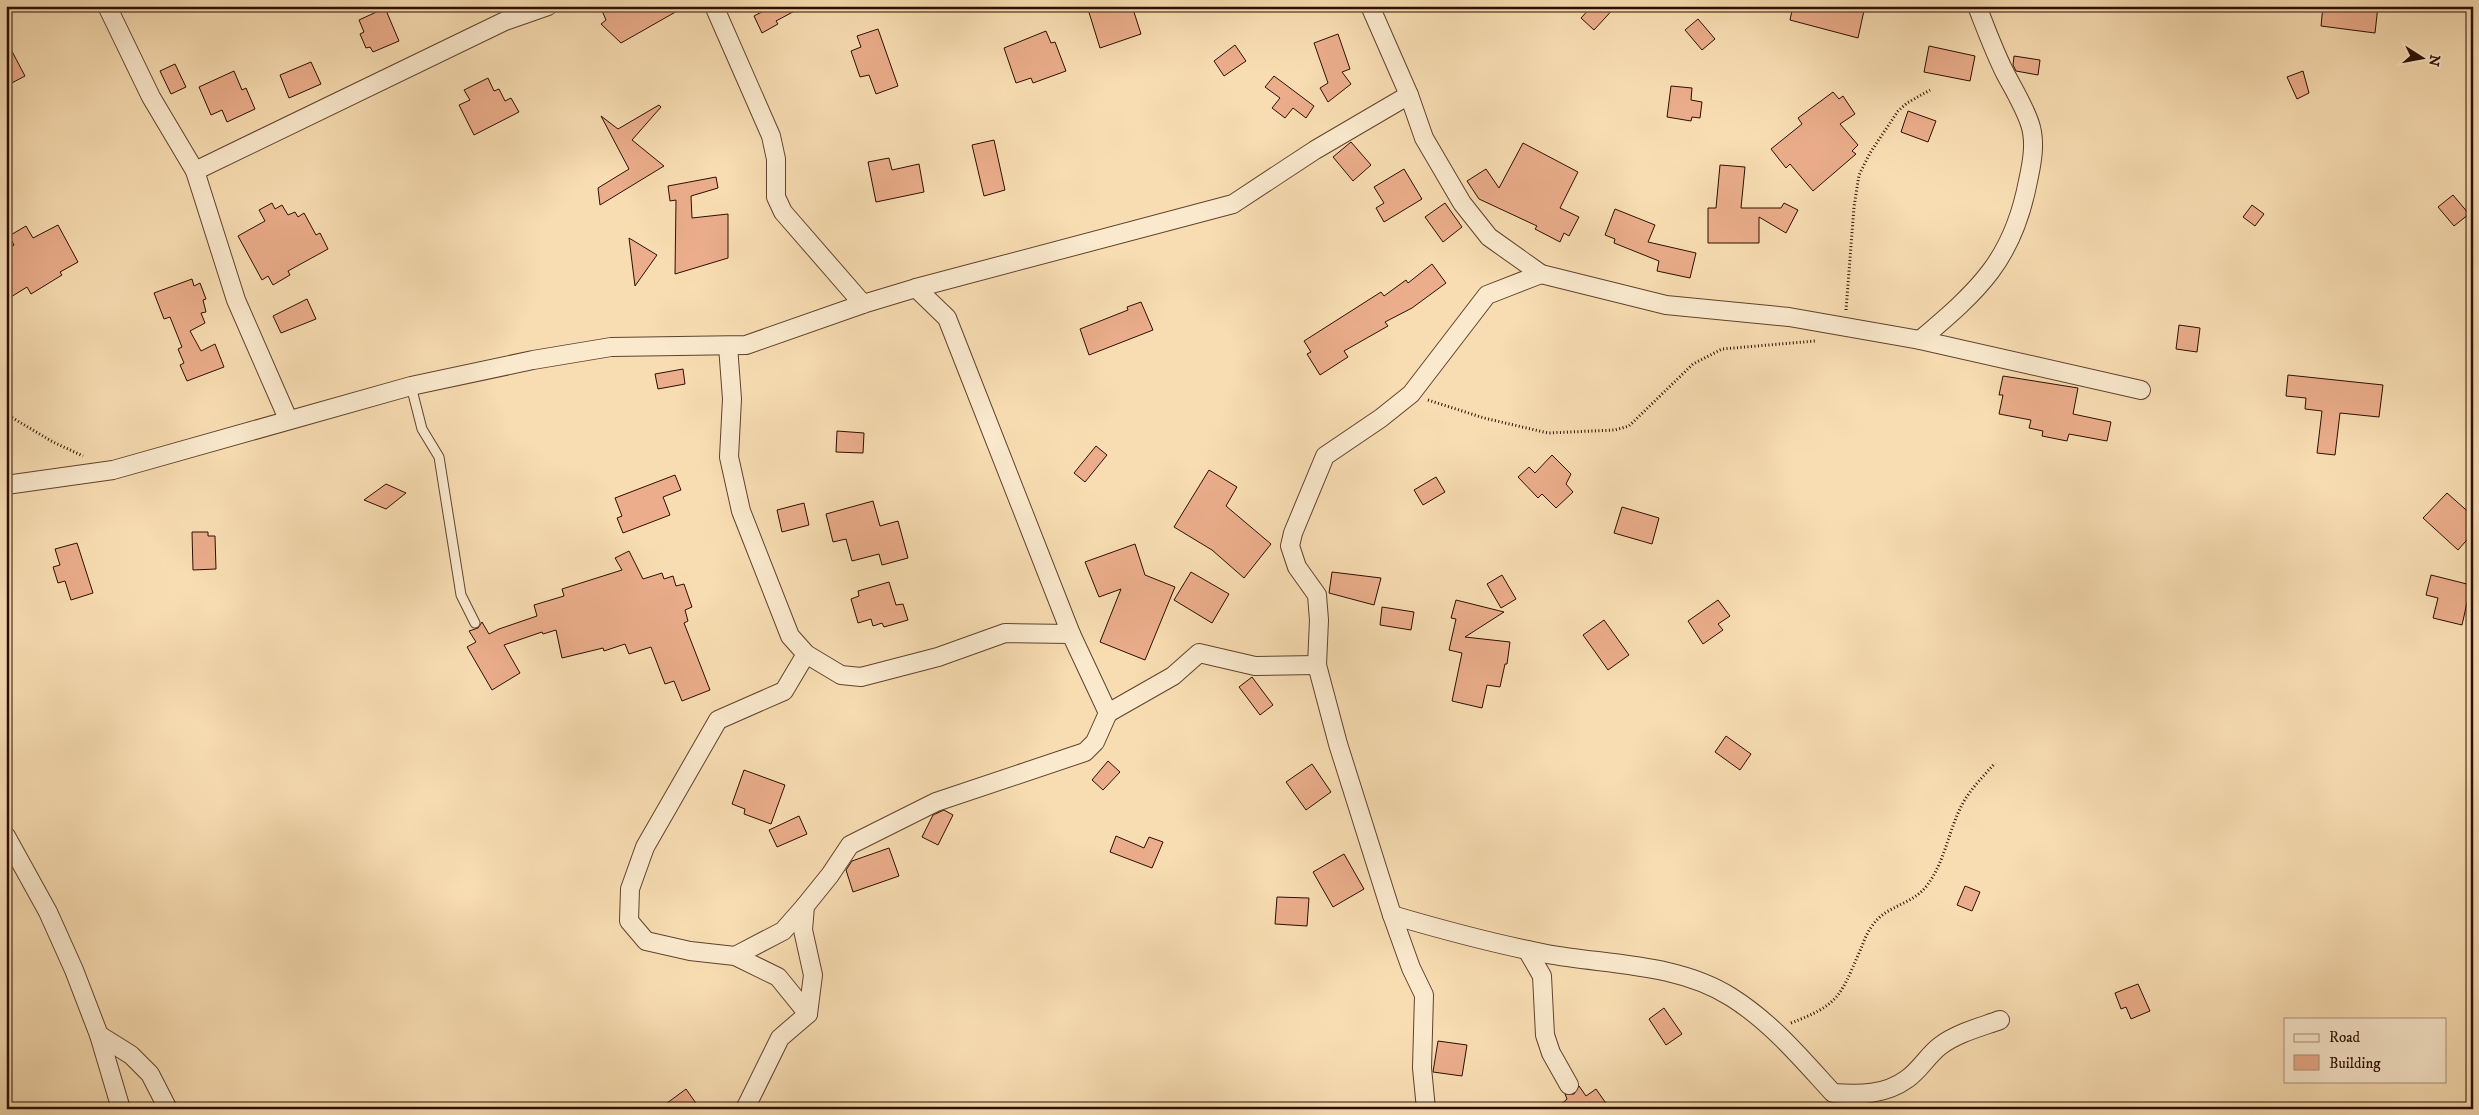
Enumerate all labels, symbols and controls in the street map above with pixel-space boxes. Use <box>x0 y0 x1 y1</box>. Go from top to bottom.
north arrow <box>2396 32 2446 82</box>
text: N <box>2424 53 2444 68</box>
legend <box>2284 1018 2446 1082</box>
text: Road <box>2329 1028 2361 1047</box>
text: Building <box>2329 1054 2381 1073</box>

